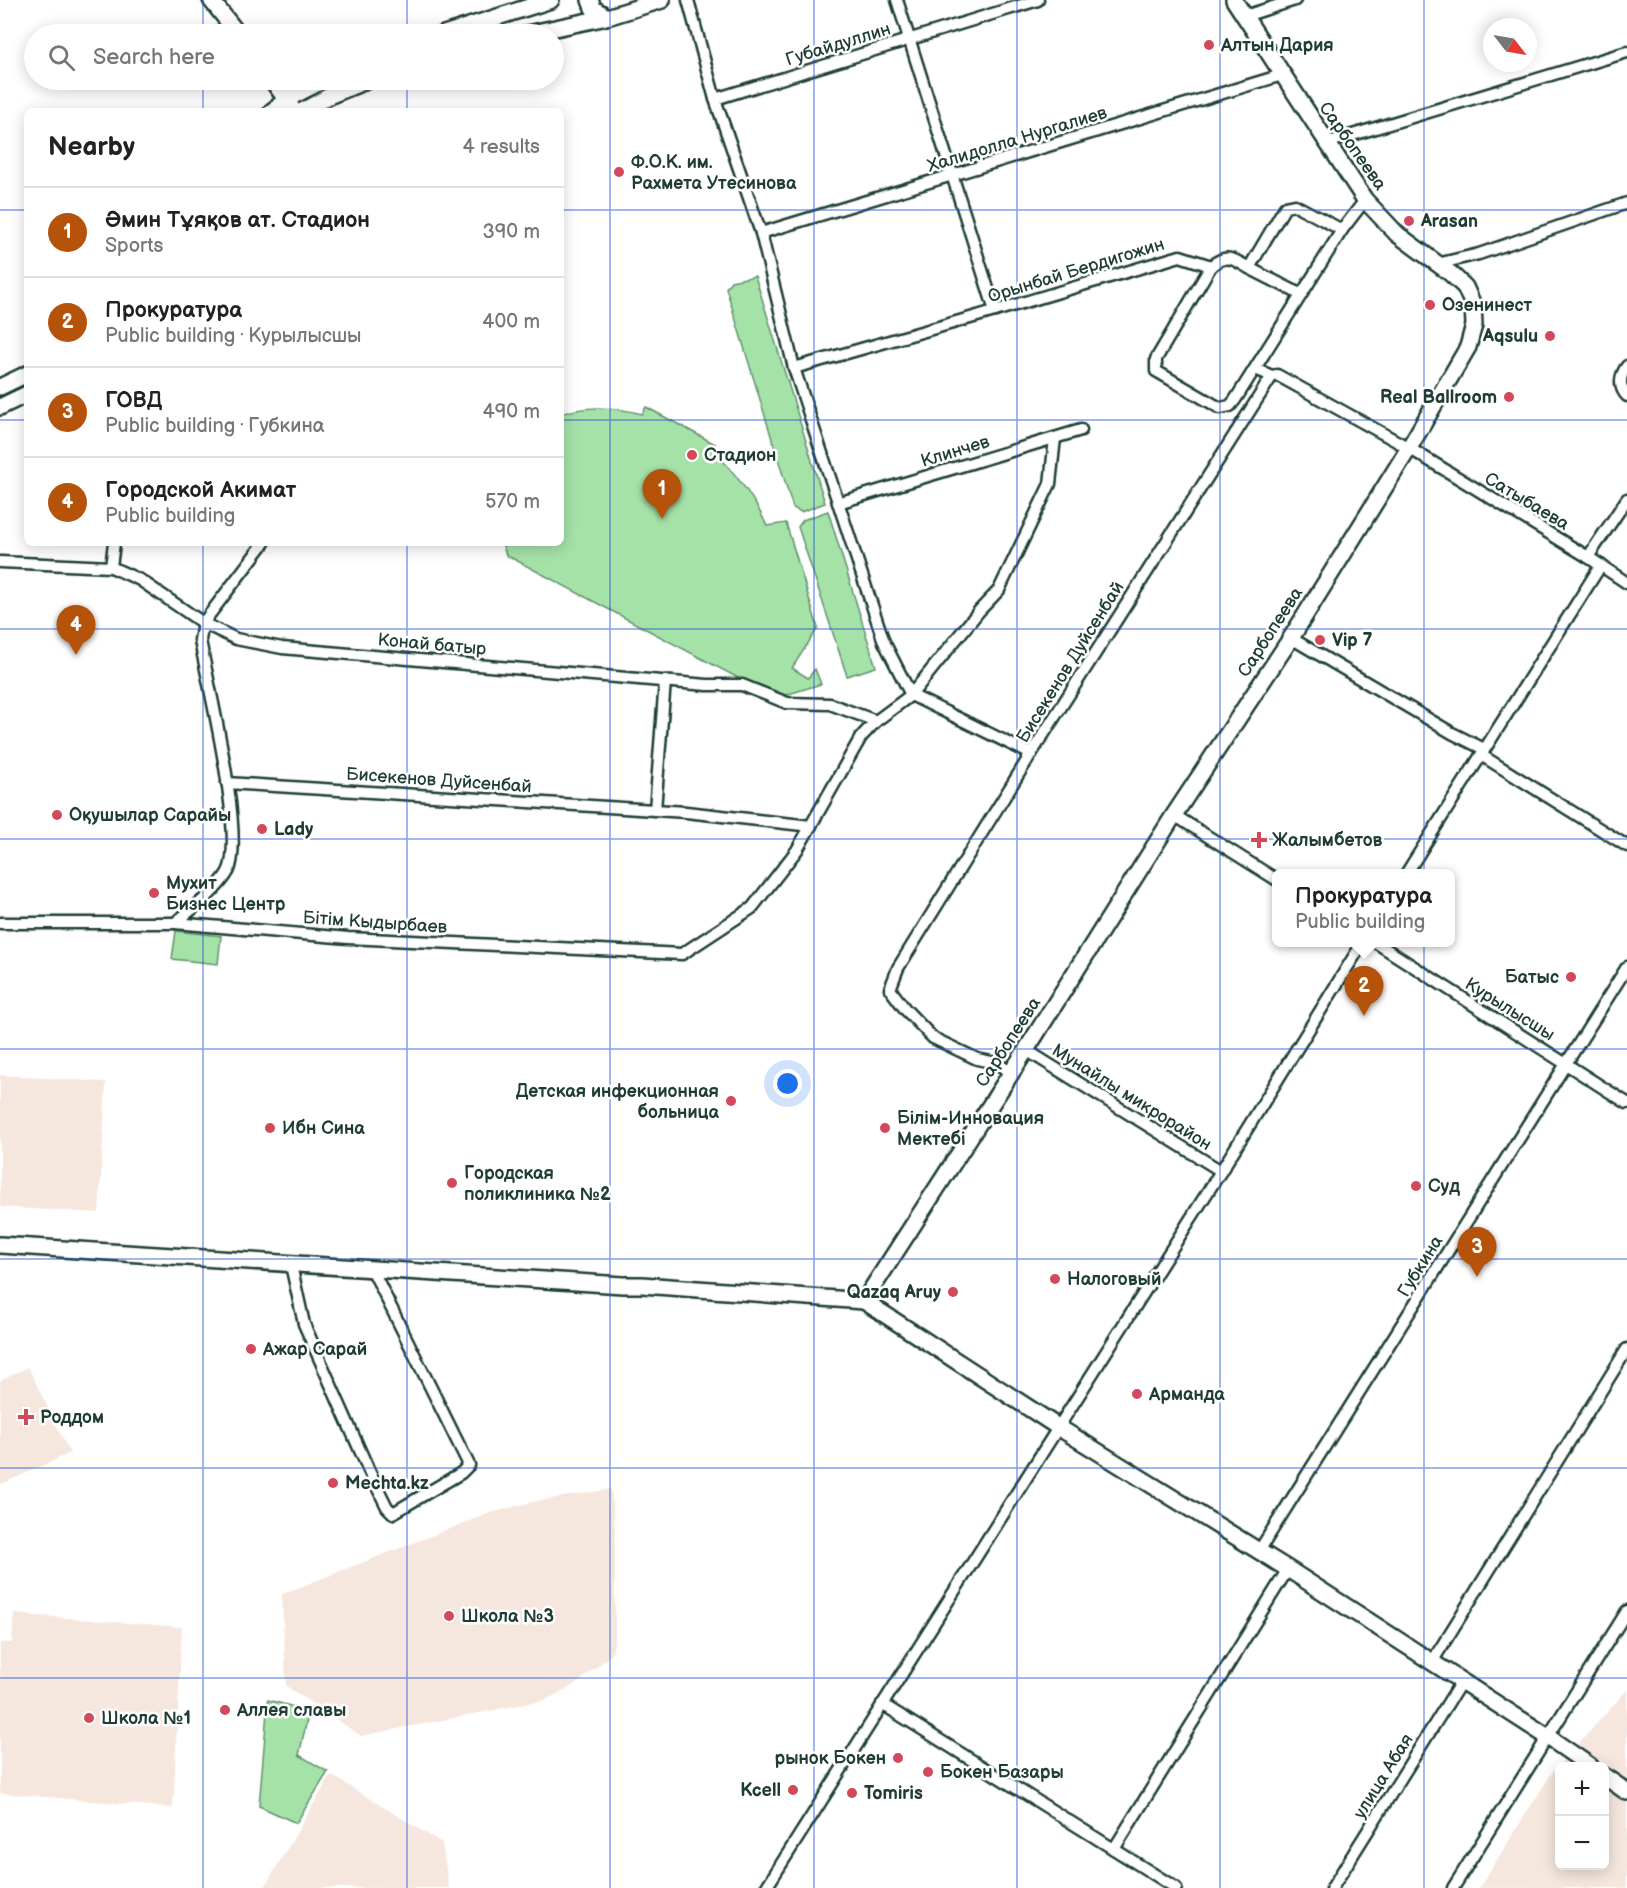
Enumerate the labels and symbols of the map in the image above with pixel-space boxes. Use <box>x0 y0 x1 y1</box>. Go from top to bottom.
north arrow <box>1483 18 1537 72</box>
street label: Губайдуллин <box>783 19 893 70</box>
place label: Алтын Дария <box>1220 35 1334 56</box>
marker: Алтын Дария <box>1202 38 1216 52</box>
street label: Сарбопеева <box>1315 98 1391 195</box>
street label: Халидолла Нургалиев <box>925 102 1110 177</box>
place label: Ф.О.К. им. Рахмета Утесинова <box>631 152 797 194</box>
marker: Ф.О.К. им. Рахмета Утесинова <box>612 165 626 179</box>
place label: Arasan <box>1420 211 1478 232</box>
marker: Arasan <box>1402 214 1416 228</box>
street label: Орынбай Бердигожин <box>985 234 1167 307</box>
place label: Озенинест <box>1442 295 1533 316</box>
marker: Озенинест <box>1423 298 1437 312</box>
place label: Aqsulu <box>1482 326 1538 347</box>
marker: Aqsulu <box>1543 329 1557 343</box>
place label: Real Ballroom <box>1380 387 1497 408</box>
marker: Real Ballroom <box>1502 390 1516 404</box>
street label: Клинчев <box>918 431 993 472</box>
place label: Стадион <box>704 445 776 466</box>
marker: Стадион <box>685 448 699 462</box>
street label: Сатыбаева <box>1481 468 1573 535</box>
pin: 1 <box>642 470 682 519</box>
street label: Бисекенов Дуйсенбай <box>1012 578 1129 747</box>
street label: Сарбопеева <box>1234 583 1307 681</box>
pin: 4 <box>56 606 96 655</box>
street label: Конай батыр <box>377 629 487 660</box>
place label: Vip 7 <box>1332 630 1372 651</box>
marker: Vip 7 <box>1313 633 1327 647</box>
street label: Бисекенов Дуйсенбай <box>345 764 532 797</box>
place label: Оқушылар Сарайы <box>69 805 231 826</box>
marker: Оқушылар Сарайы <box>50 808 64 822</box>
place label: Lady <box>274 819 314 840</box>
marker: Lady <box>255 822 269 836</box>
place label: Жалымбетов <box>1272 830 1383 851</box>
marker: Жалымбетов <box>1250 831 1268 849</box>
place label: Мухит Бизнес Центр <box>166 873 286 915</box>
marker: Мухит Бизнес Центр <box>147 886 161 900</box>
street label: Бiтiм Кыдырбаев <box>302 907 448 938</box>
pin: 2 <box>1344 966 1384 1016</box>
place label: Батыс <box>1505 967 1559 988</box>
marker: Батыс <box>1564 970 1578 984</box>
street label: Курылысшы <box>1461 974 1558 1045</box>
street label: Сарбопеева <box>972 993 1045 1091</box>
street label: Мунайлы микрорайон <box>1048 1040 1215 1155</box>
your location <box>773 1069 802 1098</box>
place label: Детская инфекционная больница <box>516 1081 720 1123</box>
marker: Детская инфекционная больница <box>724 1094 738 1108</box>
place label: Білім-Инновация Мектебі <box>897 1108 1044 1150</box>
place label: Ибн Сина <box>282 1118 365 1139</box>
marker: Ибн Сина <box>263 1121 277 1135</box>
marker: Білім-Инновация Мектебі <box>878 1121 892 1135</box>
place label: Городская поликлиника №2 <box>464 1163 611 1205</box>
marker: Городская поликлиника №2 <box>445 1176 459 1190</box>
place label: Суд <box>1428 1176 1460 1197</box>
marker: Суд <box>1409 1179 1423 1193</box>
pin: 3 <box>1458 1228 1496 1277</box>
street label: Губкина <box>1393 1231 1448 1301</box>
place label: Налоговый <box>1067 1269 1161 1290</box>
marker: Налоговый <box>1048 1272 1062 1286</box>
place label: Qazaq Aruy <box>847 1282 942 1303</box>
marker: Qazaq Aruy <box>946 1285 960 1299</box>
place label: Ажар Сарай <box>262 1339 367 1360</box>
marker: Ажар Сарай <box>244 1342 258 1356</box>
place label: Арманда <box>1148 1384 1225 1405</box>
marker: Арманда <box>1130 1387 1144 1401</box>
place label: Роддом <box>40 1407 104 1428</box>
marker: Роддом <box>17 1408 35 1426</box>
place label: Mechta.kz <box>345 1473 429 1494</box>
marker: Mechta.kz <box>326 1476 340 1490</box>
place label: Школа №3 <box>461 1606 554 1627</box>
marker: Школа №3 <box>442 1609 456 1623</box>
place label: Аллея славы <box>236 1700 346 1721</box>
marker: Аллея славы <box>218 1703 232 1717</box>
place label: Школа №1 <box>101 1708 191 1729</box>
marker: Школа №1 <box>82 1711 96 1725</box>
street label: улица Абая <box>1349 1730 1418 1823</box>
place label: рынок Бокен <box>774 1748 886 1769</box>
marker: рынок Бокен <box>891 1751 905 1765</box>
place label: Бокен Базары <box>940 1762 1064 1783</box>
marker: Бокен Базары <box>921 1765 935 1779</box>
place label: Kcell <box>740 1780 781 1801</box>
marker: Kcell <box>786 1783 800 1797</box>
place label: Tomiris <box>864 1783 923 1804</box>
marker: Tomiris <box>845 1786 859 1800</box>

